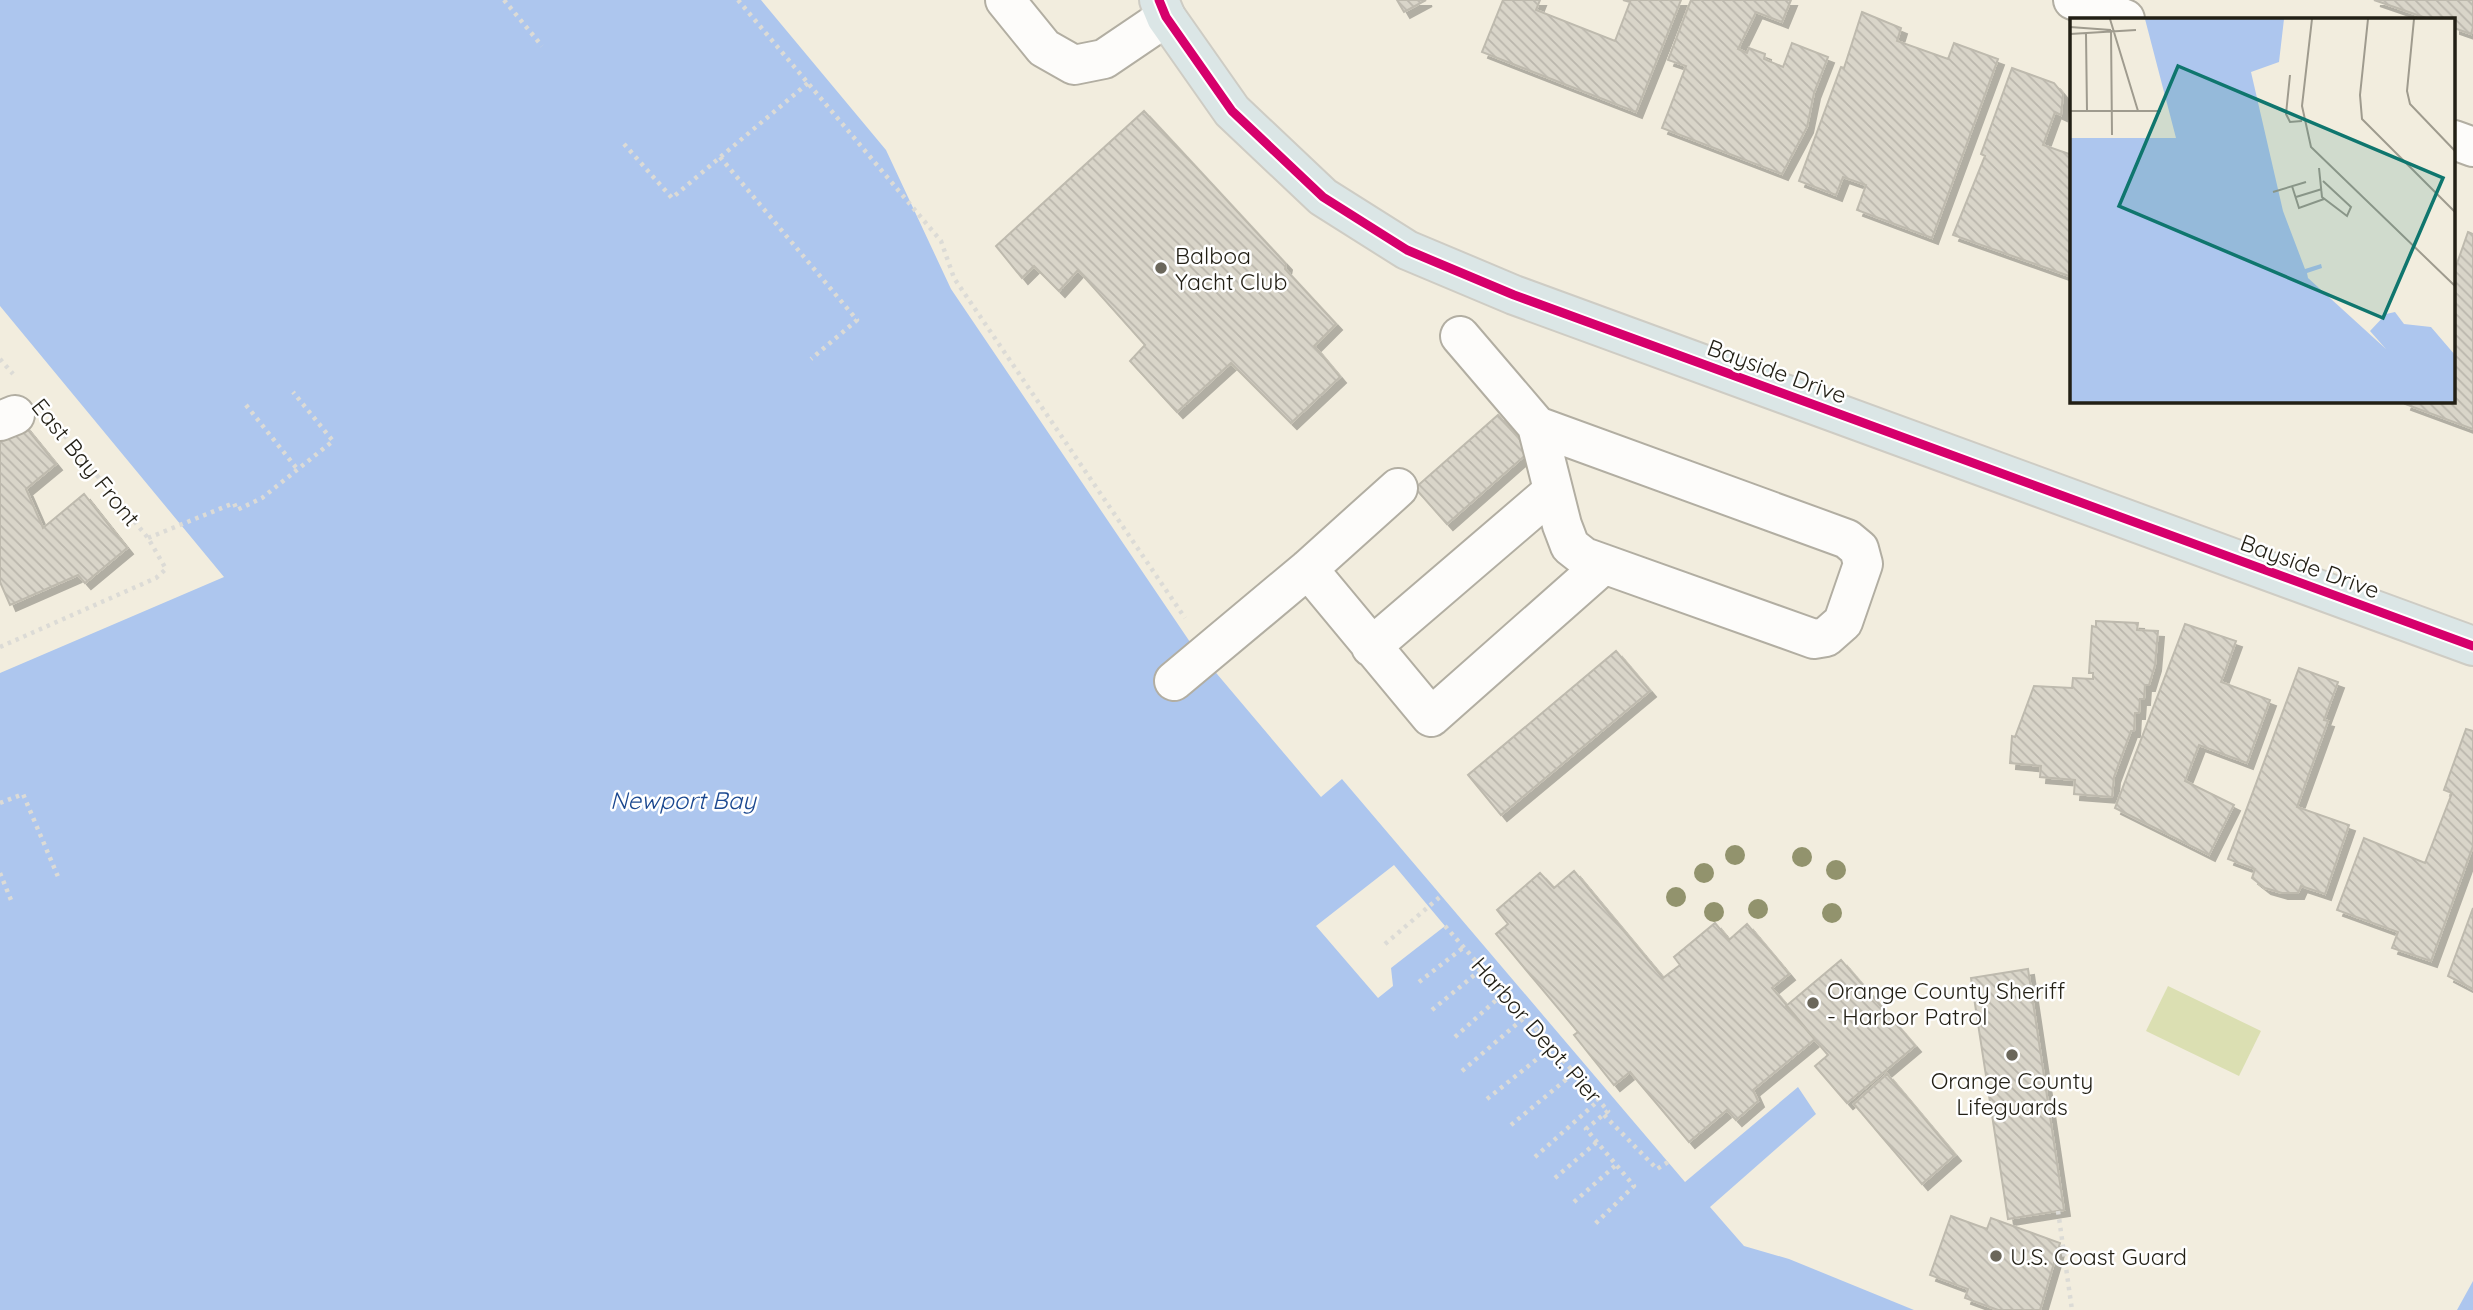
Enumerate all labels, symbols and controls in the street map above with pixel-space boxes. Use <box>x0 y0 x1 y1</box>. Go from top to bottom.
inset map <box>2070 18 2456 402</box>
place label: Balboa Yacht Club <box>1175 241 1287 296</box>
marker: Balboa Yacht Club <box>1153 260 1169 276</box>
street label: Bayside Drive <box>1703 332 1851 410</box>
street label: East Bay Front <box>26 392 147 532</box>
street label: Bayside Drive <box>2236 527 2384 605</box>
water label: Newport Bay <box>610 785 757 815</box>
street label: Harbor Dept. Pier <box>1465 951 1609 1109</box>
place label: Orange County Sheriff - Harbor Patrol <box>1827 976 2066 1031</box>
marker: Orange County Sheriff - Harbor Patrol <box>1805 995 1821 1011</box>
marker: Orange County Lifeguards <box>2004 1047 2020 1063</box>
place label: Orange County Lifeguards <box>1931 1066 2093 1121</box>
place label: U.S. Coast Guard <box>2010 1242 2187 1271</box>
marker: U.S. Coast Guard <box>1988 1248 2004 1264</box>

